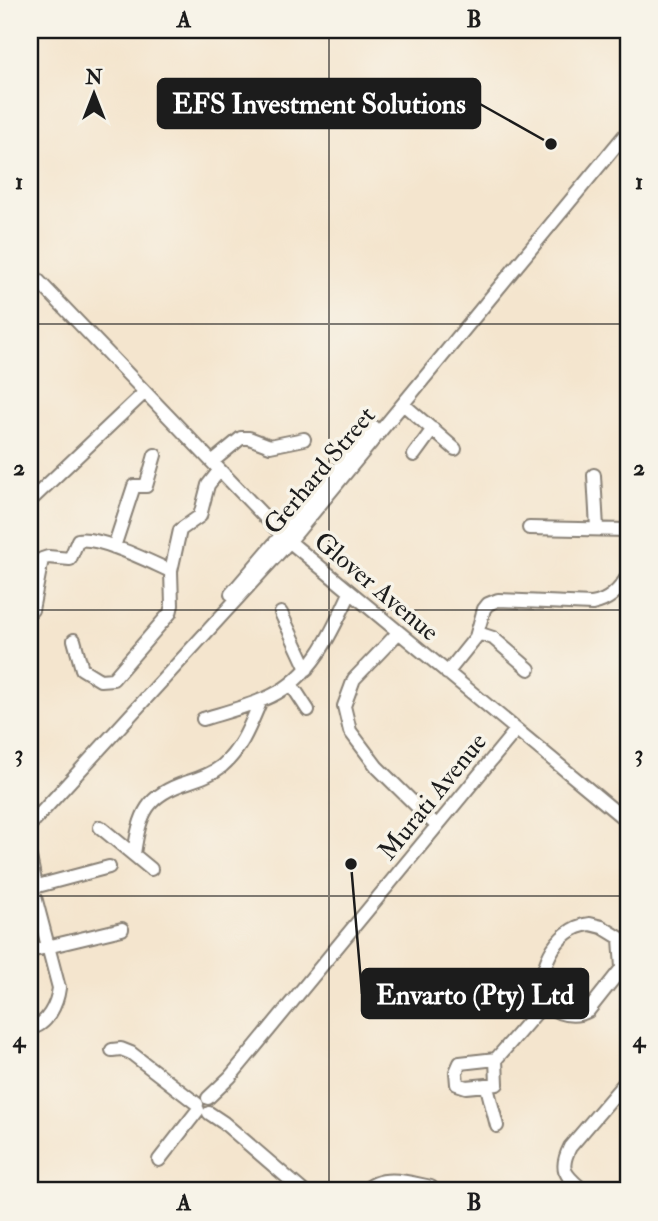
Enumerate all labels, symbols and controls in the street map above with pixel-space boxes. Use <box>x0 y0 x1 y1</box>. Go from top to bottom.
text: A <box>176 5 192 34</box>
text: B <box>466 5 482 34</box>
north arrow <box>60 60 130 130</box>
text: N <box>84 66 103 90</box>
callout: EFS Investment Solutions <box>158 79 480 128</box>
text: EFS Investment Solutions <box>172 87 466 122</box>
text: 1 <box>15 167 23 196</box>
text: 1 <box>635 167 643 196</box>
street label: Gerhard Street <box>257 400 383 541</box>
text: 2 <box>13 453 25 482</box>
text: 2 <box>633 453 645 482</box>
street label: Glover Avenue <box>307 525 445 648</box>
street label: Murati Avenue <box>372 726 494 867</box>
text: 3 <box>15 739 23 768</box>
text: 3 <box>635 739 643 768</box>
callout: Envarto (Pty) Ltd <box>362 969 588 1018</box>
text: Envarto (Pty) Ltd <box>376 978 574 1013</box>
text: 4 <box>12 1025 27 1054</box>
text: 4 <box>632 1025 647 1054</box>
text: A <box>176 1188 192 1217</box>
text: B <box>466 1188 482 1217</box>

